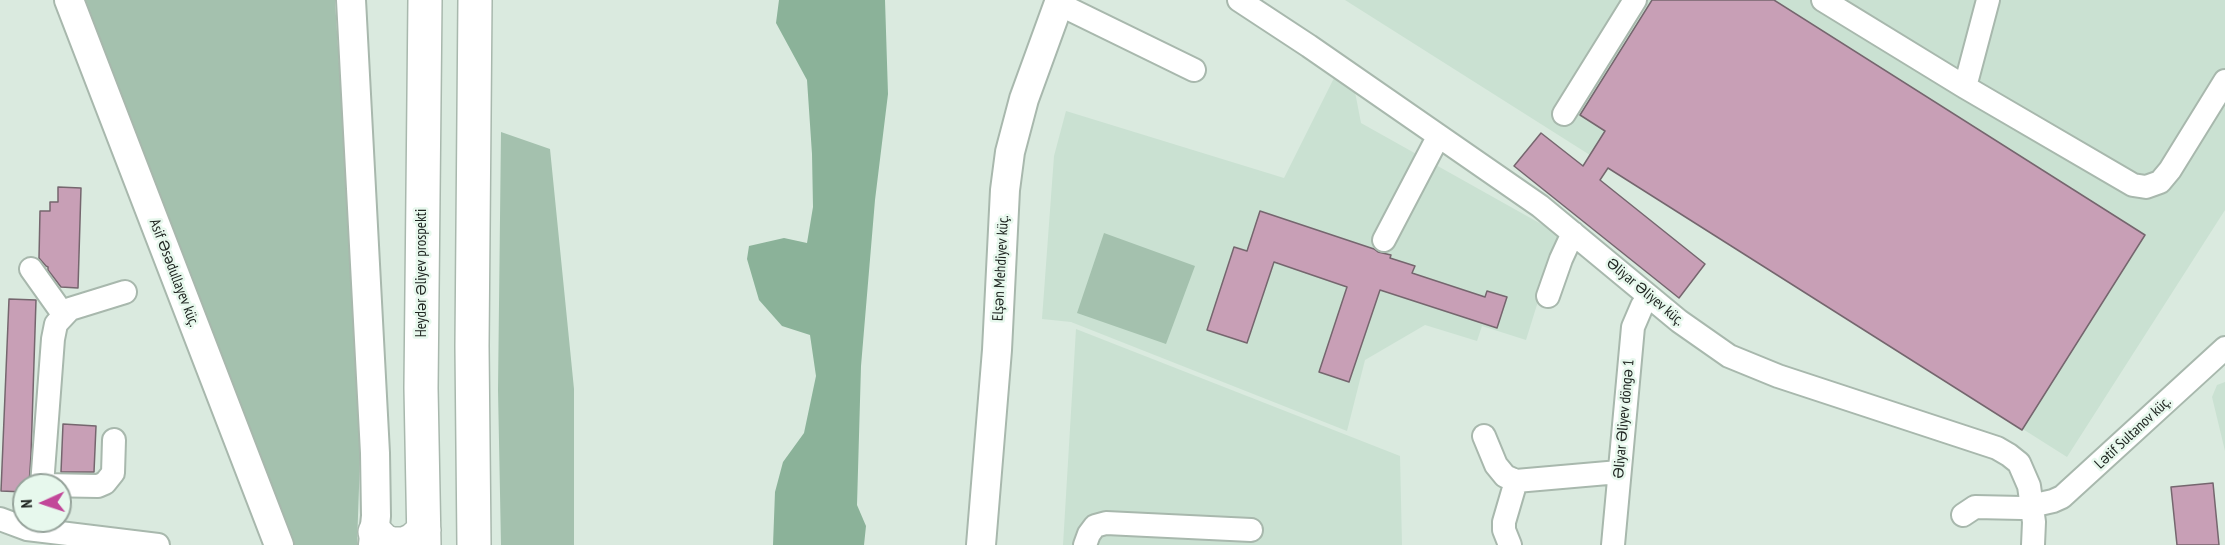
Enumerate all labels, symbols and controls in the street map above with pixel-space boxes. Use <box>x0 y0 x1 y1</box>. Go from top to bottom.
street label: Heydər Əliyev prospekti <box>413 209 431 337</box>
street label: Elşən Mehdiyev küç. <box>989 215 1013 321</box>
street label: Asif Əsədullayev küç. <box>145 217 203 329</box>
street label: Əliyar Əliyev küç. <box>1602 254 1688 330</box>
street label: Əliyar Əliyev döngə 1 <box>1610 358 1638 480</box>
street label: Lətif Sultanov küç. <box>2091 393 2175 473</box>
north arrow <box>12 473 72 533</box>
text: N <box>16 499 36 509</box>

